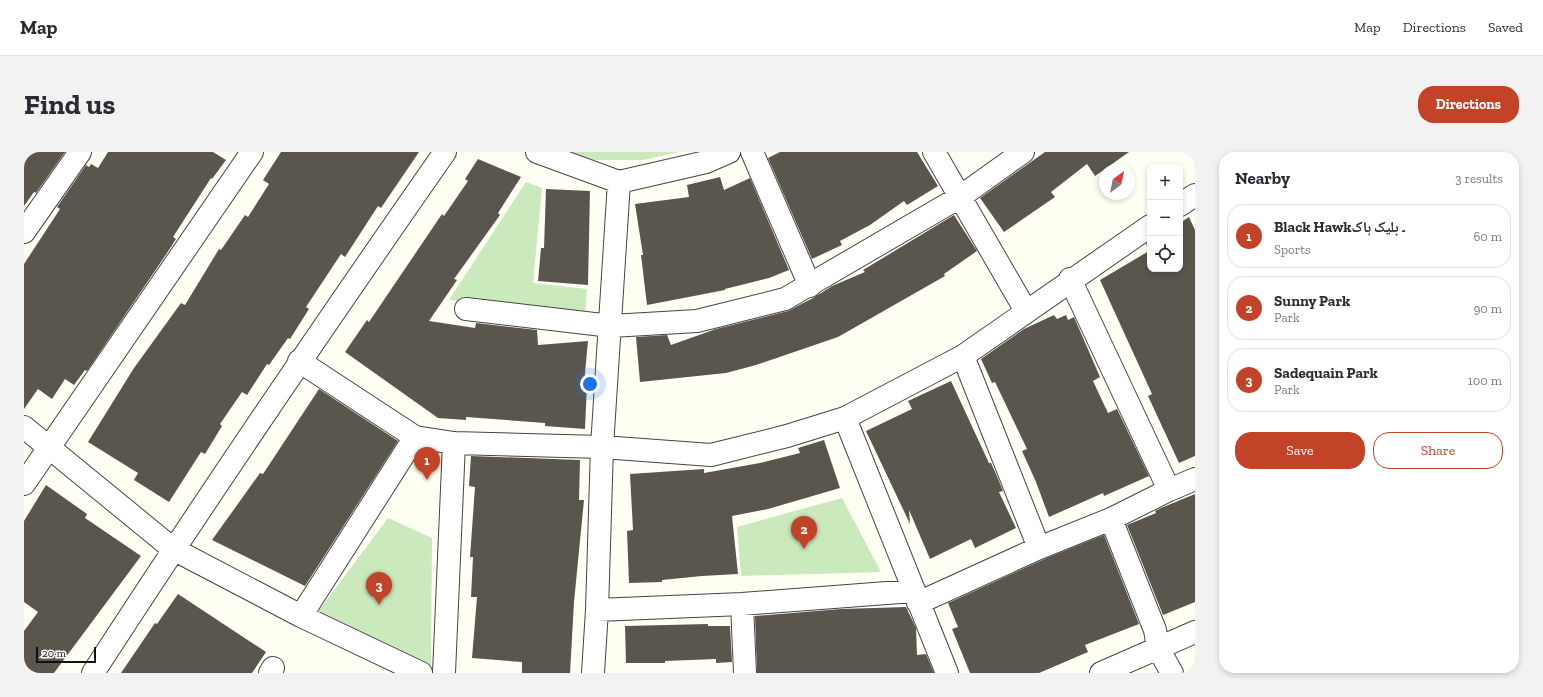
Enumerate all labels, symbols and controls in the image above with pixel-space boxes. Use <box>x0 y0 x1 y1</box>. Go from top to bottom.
text: Map <box>20 16 57 39</box>
text: Map <box>1354 19 1381 36</box>
text: Directions <box>1403 19 1466 36</box>
text: Saved <box>1488 19 1523 36</box>
button: Directions <box>1418 86 1519 123</box>
text: Find us <box>24 88 115 121</box>
north arrow <box>1099 164 1135 200</box>
map controls <box>1147 164 1183 272</box>
button: + <box>1147 164 1183 200</box>
text: Nearby <box>1235 168 1290 188</box>
text: 3 results <box>1455 171 1503 186</box>
button: − <box>1147 200 1183 236</box>
text: Black Hawk۔ بلیک ہاک <box>1274 218 1406 236</box>
text: 1 <box>1246 229 1252 244</box>
text: 60 m <box>1473 229 1502 244</box>
button: locate <box>1147 236 1183 272</box>
text: Sports <box>1274 242 1311 257</box>
text: Sunny Park <box>1274 292 1350 310</box>
text: 2 <box>1246 301 1252 316</box>
text: 90 m <box>1473 301 1502 316</box>
text: Park <box>1274 310 1300 325</box>
text: Sadequain Park <box>1274 364 1378 382</box>
text: 3 <box>1246 373 1252 388</box>
text: 100 m <box>1468 373 1502 388</box>
your location <box>580 374 600 394</box>
text: Park <box>1274 382 1300 397</box>
button: Save <box>1235 432 1365 469</box>
button: Share <box>1373 432 1503 469</box>
pin: 1 <box>414 447 440 480</box>
pin: 2 <box>791 516 817 549</box>
pin: 3 <box>366 572 392 605</box>
scale bar <box>36 645 96 664</box>
text: 20 m <box>42 647 66 660</box>

